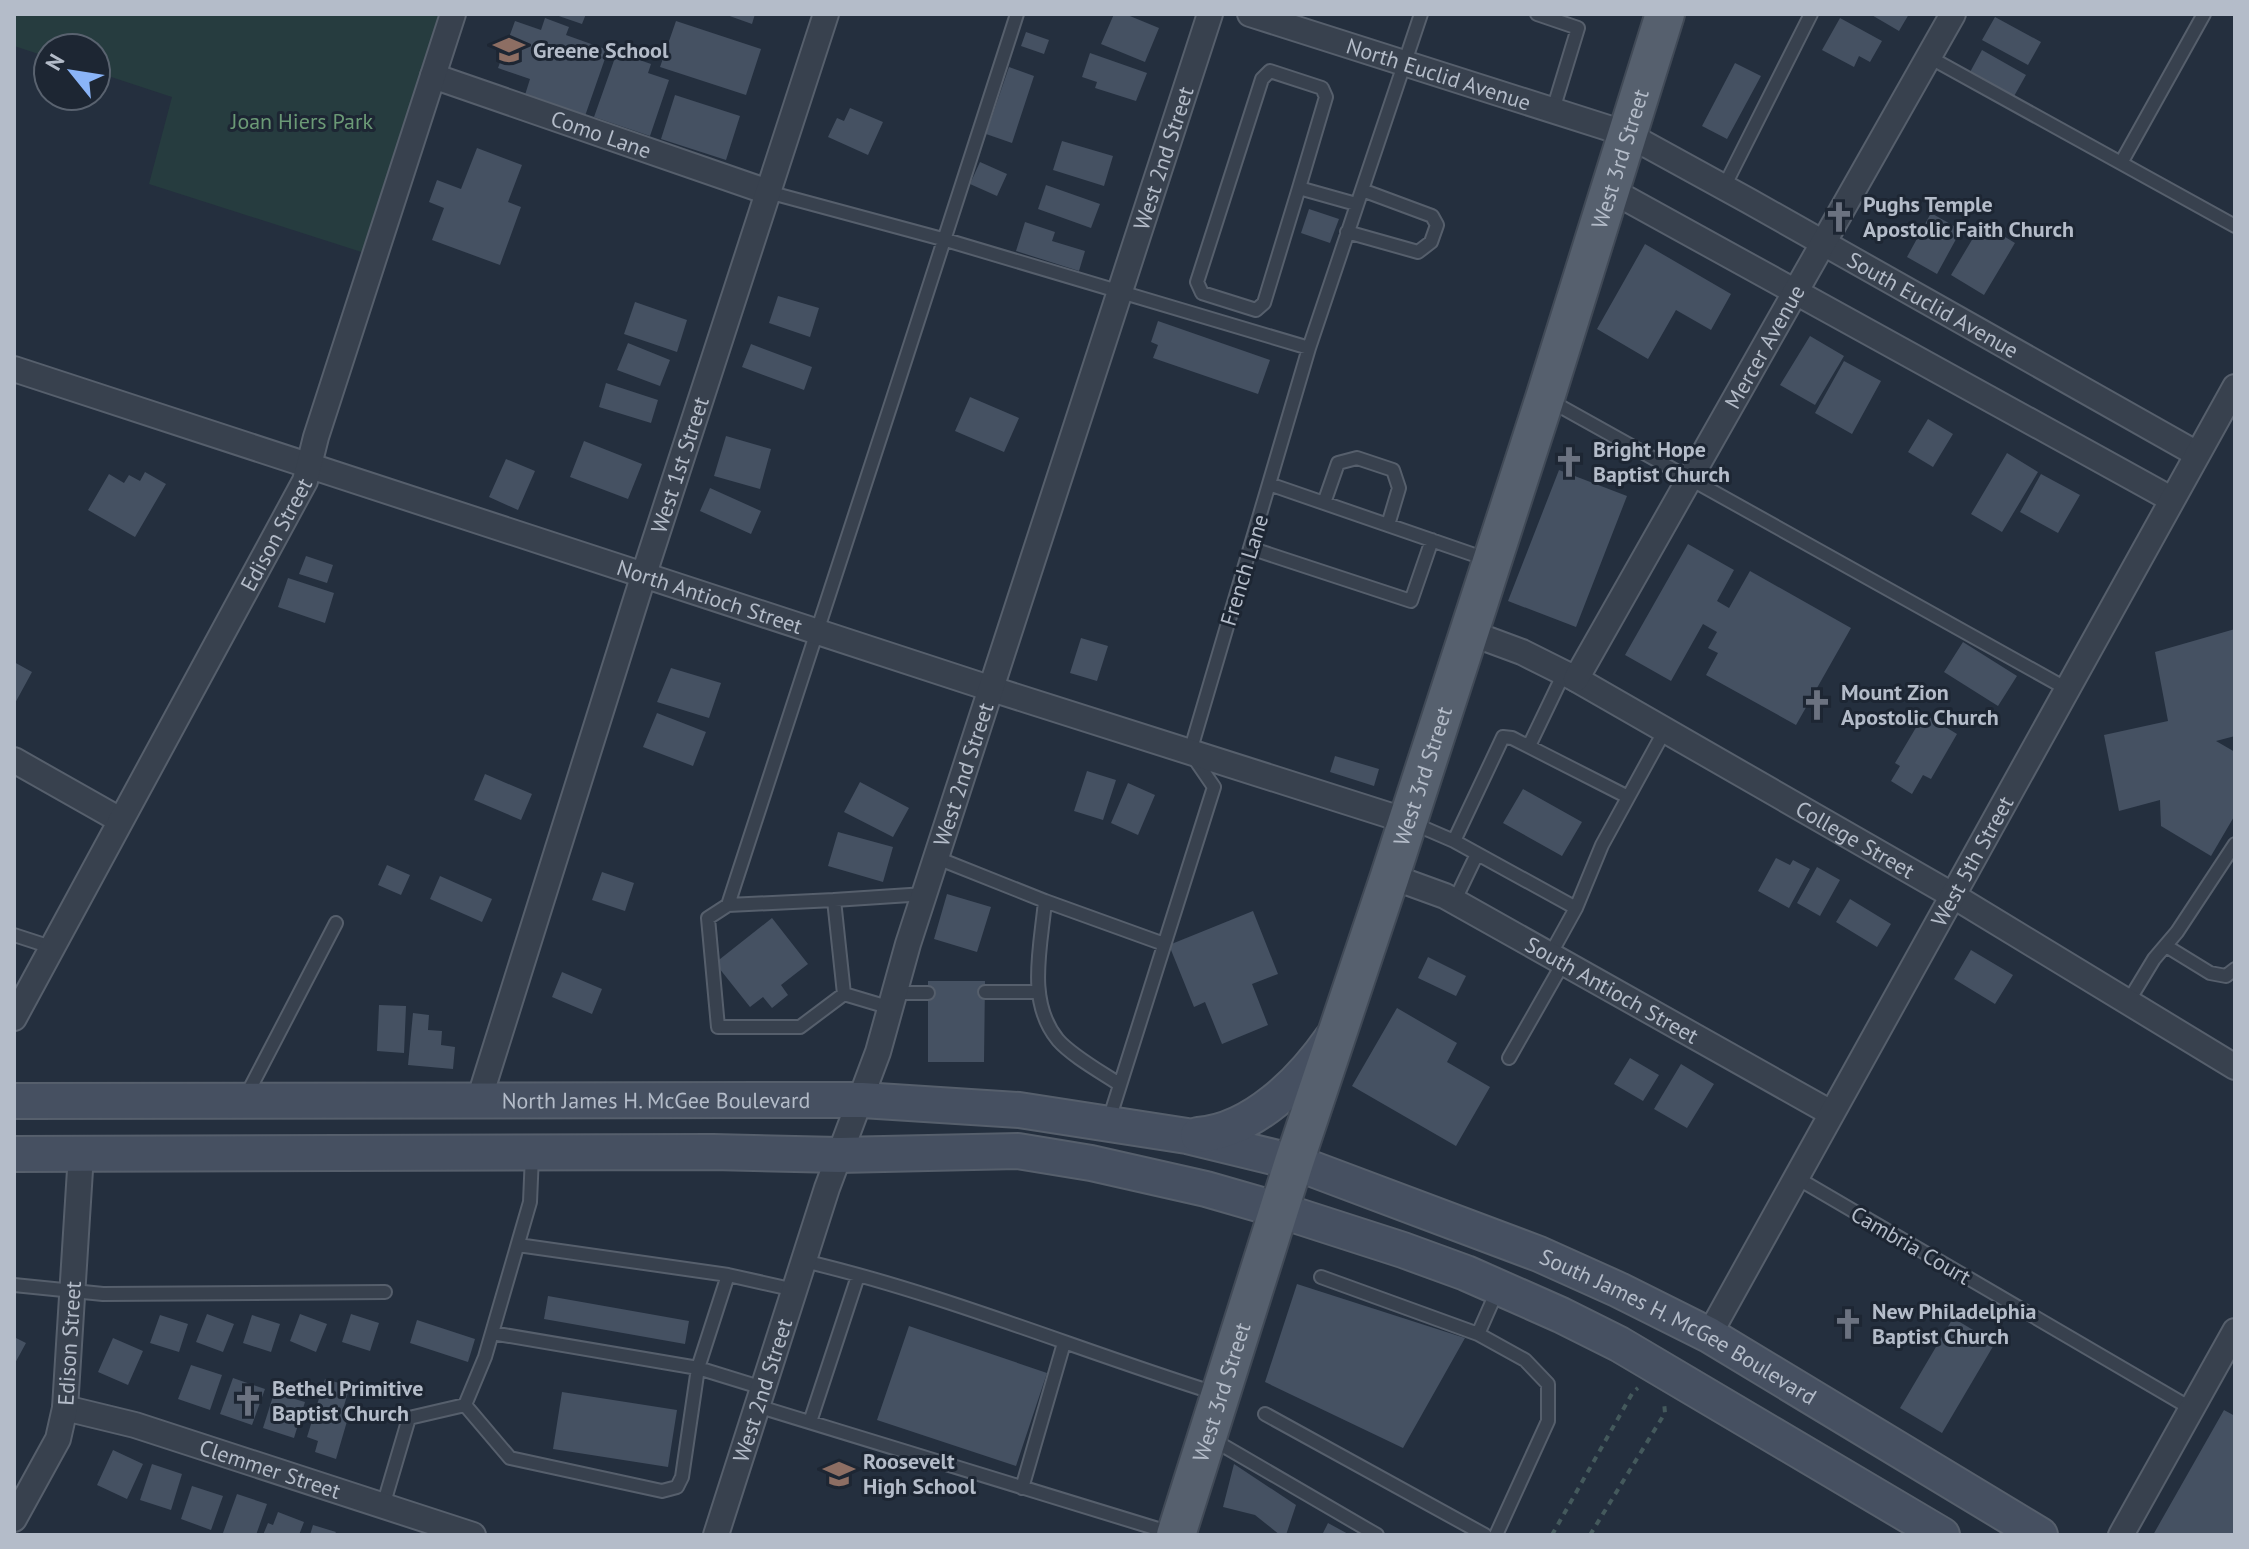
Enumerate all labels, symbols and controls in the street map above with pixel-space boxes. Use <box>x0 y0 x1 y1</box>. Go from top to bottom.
north arrow <box>32 32 112 112</box>
street label: North Euclid Avenue <box>1343 32 1534 116</box>
school or university icon: Greene School <box>492 33 526 67</box>
place label: Greene School <box>533 36 669 64</box>
text: N <box>39 49 70 75</box>
street label: West 2nd Street <box>1127 82 1200 233</box>
street label: West 3rd Street <box>1585 85 1655 232</box>
street label: Como Lane <box>547 104 655 165</box>
park label: Joan Hiers Park <box>230 107 373 135</box>
place label: Pughs Temple Apostolic Faith Church <box>1863 190 2074 243</box>
church icon: Pughs Temple Apostolic Faith Church <box>1822 200 1856 234</box>
street label: South Euclid Avenue <box>1842 245 2024 364</box>
street label: Mercer Avenue <box>1718 280 1811 414</box>
street label: West 1st Street <box>644 393 715 537</box>
place label: Bright Hope Baptist Church <box>1593 435 1730 488</box>
church icon: Bright Hope Baptist Church <box>1552 445 1586 479</box>
street label: Edison Street <box>234 472 318 596</box>
street label: French Lane <box>1214 511 1274 629</box>
street label: North Antioch Street <box>613 553 807 640</box>
place label: Mount Zion Apostolic Church <box>1841 678 1999 731</box>
church icon: Mount Zion Apostolic Church <box>1800 688 1834 722</box>
street label: West 2nd Street <box>927 699 1000 850</box>
street label: West 3rd Street <box>1387 702 1458 849</box>
street label: West 5th Street <box>1925 791 2020 931</box>
street label: College Street <box>1791 794 1920 885</box>
street label: South Antioch Street <box>1520 930 1704 1050</box>
street label: North James H. McGee Boulevard <box>502 1086 810 1114</box>
street label: Cambria Court <box>1846 1199 1977 1291</box>
street label: South James H. McGee Boulevard <box>1535 1242 1822 1411</box>
street label: Edison Street <box>51 1280 87 1406</box>
place label: New Philadelphia Baptist Church <box>1872 1297 2037 1350</box>
church icon: New Philadelphia Baptist Church <box>1831 1307 1865 1341</box>
street label: West 2nd Street <box>726 1314 799 1465</box>
street label: West 3rd Street <box>1186 1318 1257 1465</box>
place label: Bethel Primitive Baptist Church <box>272 1374 423 1427</box>
church icon: Bethel Primitive Baptist Church <box>231 1384 265 1418</box>
street label: Clemmer Street <box>196 1433 345 1505</box>
place label: Roosevelt High School <box>863 1447 976 1500</box>
school or university icon: Roosevelt High School <box>822 1457 856 1491</box>

